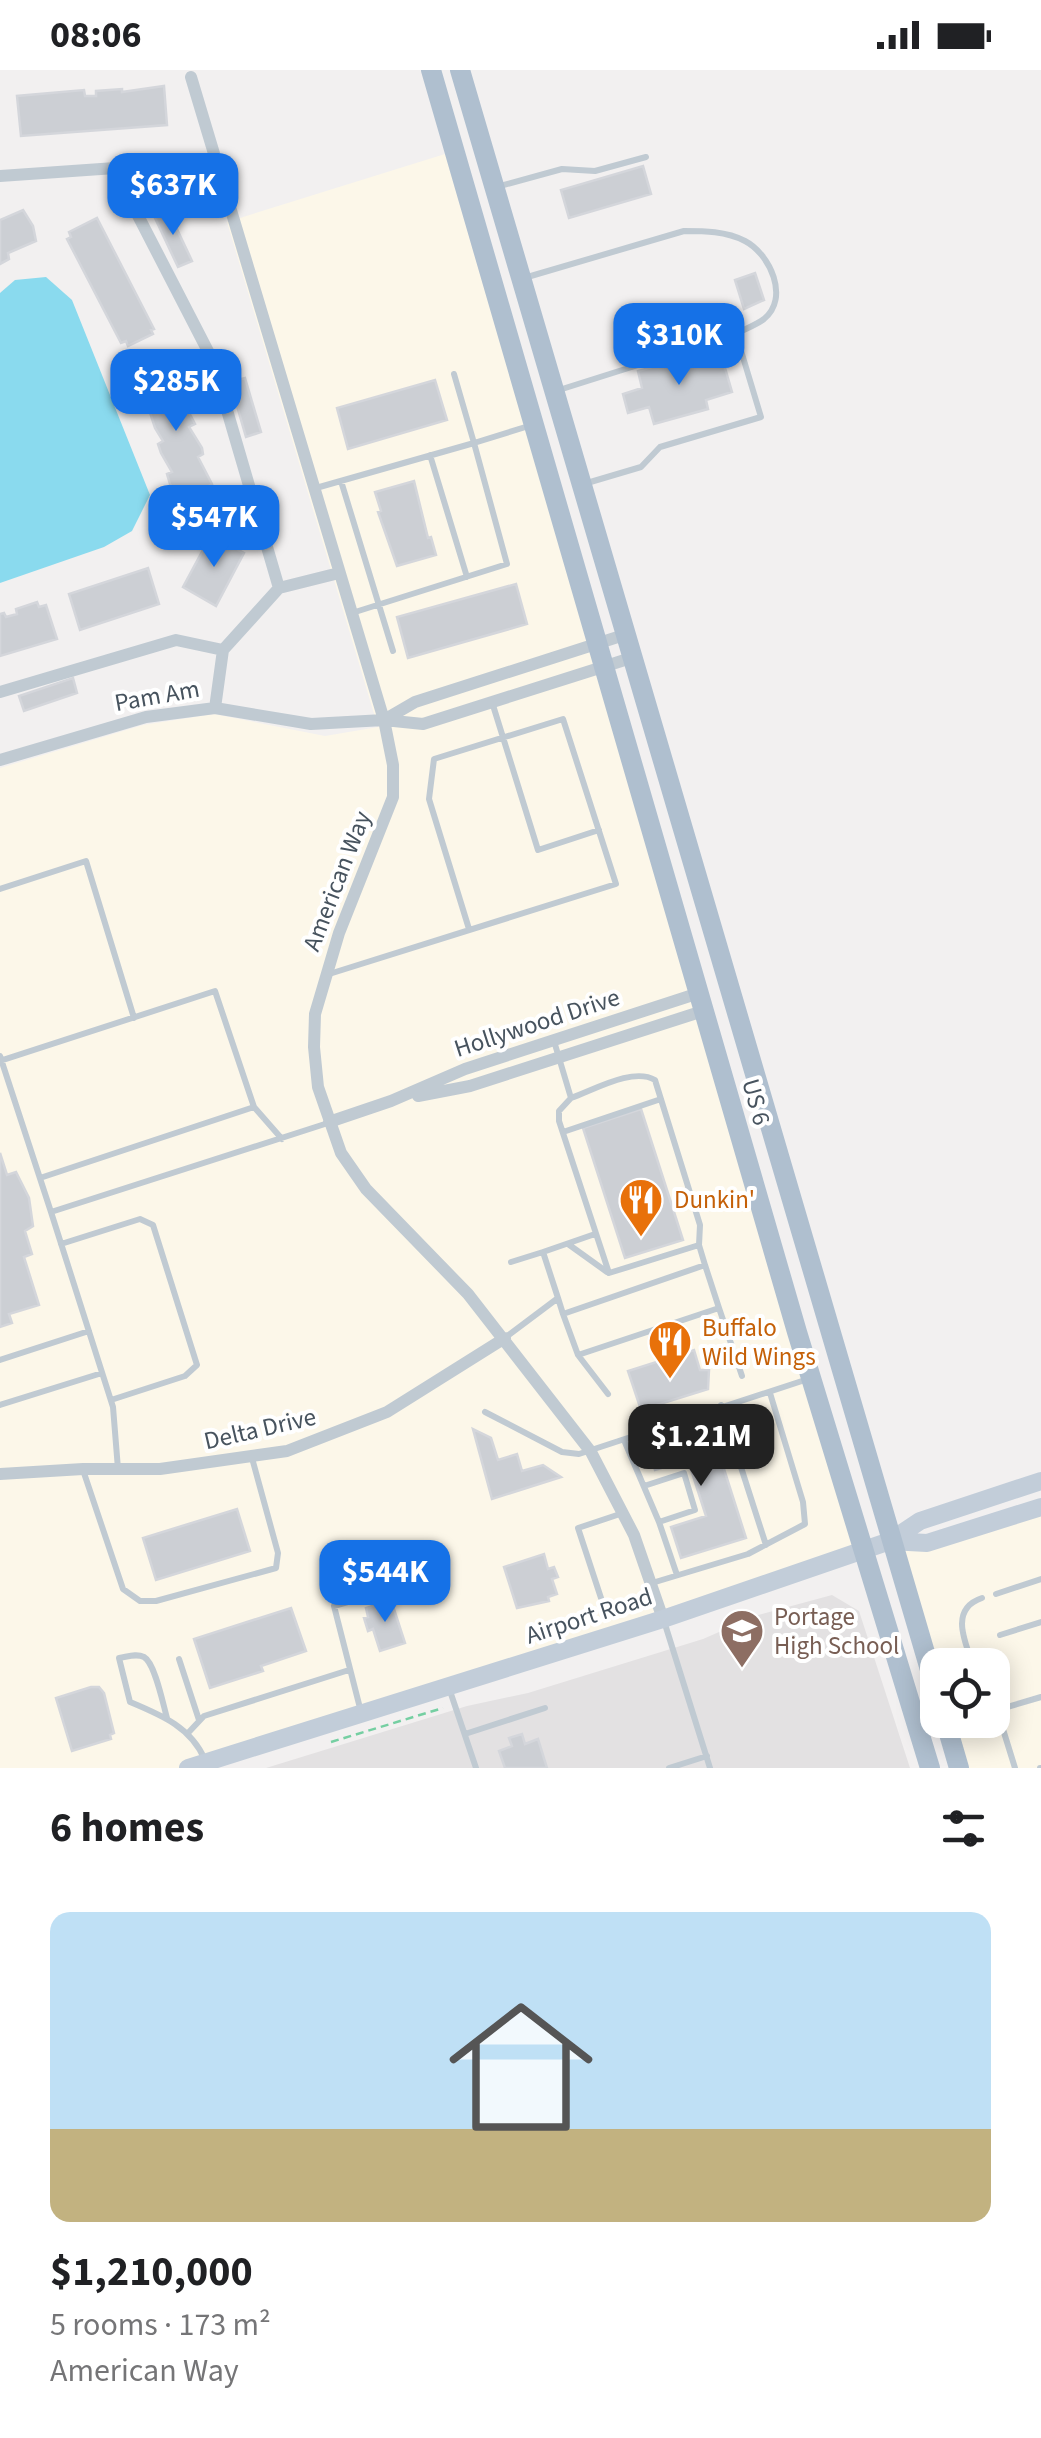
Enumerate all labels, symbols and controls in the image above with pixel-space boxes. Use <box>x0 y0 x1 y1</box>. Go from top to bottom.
text: 08:06 <box>50 8 142 62</box>
pin: $637K <box>103 153 243 238</box>
text: $637K <box>129 162 217 208</box>
pin: $310K <box>609 303 749 388</box>
text: $310K <box>635 312 723 358</box>
pin: $285K <box>106 349 246 434</box>
text: $285K <box>132 358 220 404</box>
pin: $547K <box>144 485 284 570</box>
text: $547K <box>170 494 258 540</box>
street label: Pam Am <box>112 671 202 721</box>
street label: American Way <box>294 805 380 956</box>
street label: Hollywood Drive <box>449 979 625 1067</box>
street label: US 6 <box>732 1075 780 1129</box>
restaurant icon: Dunkin' <box>618 1177 664 1238</box>
place label: Dunkin' <box>674 1182 755 1218</box>
place label: Buffalo Wild Wings <box>702 1310 816 1375</box>
restaurant icon: Buffalo Wild Wings <box>647 1319 693 1380</box>
street label: Delta Drive <box>200 1399 320 1459</box>
pin: $1.21M <box>620 1404 782 1489</box>
text: $1.21M <box>650 1413 752 1459</box>
pin: $544K <box>315 1540 455 1625</box>
text: $544K <box>341 1549 429 1595</box>
street label: Airport Road <box>521 1579 657 1653</box>
place label: Portage High School <box>774 1599 899 1664</box>
school or university icon: Portage High School <box>719 1608 765 1669</box>
map controls <box>920 1648 1010 1738</box>
button: locate <box>920 1648 1010 1738</box>
text: 6 homes <box>50 1798 204 1858</box>
icon: filters <box>936 1801 991 1856</box>
icon: home <box>431 1977 611 2157</box>
text: $1,210,000 <box>50 2242 253 2302</box>
text: 5 rooms · 173 m² <box>50 2302 271 2348</box>
text: American Way <box>50 2348 239 2394</box>

